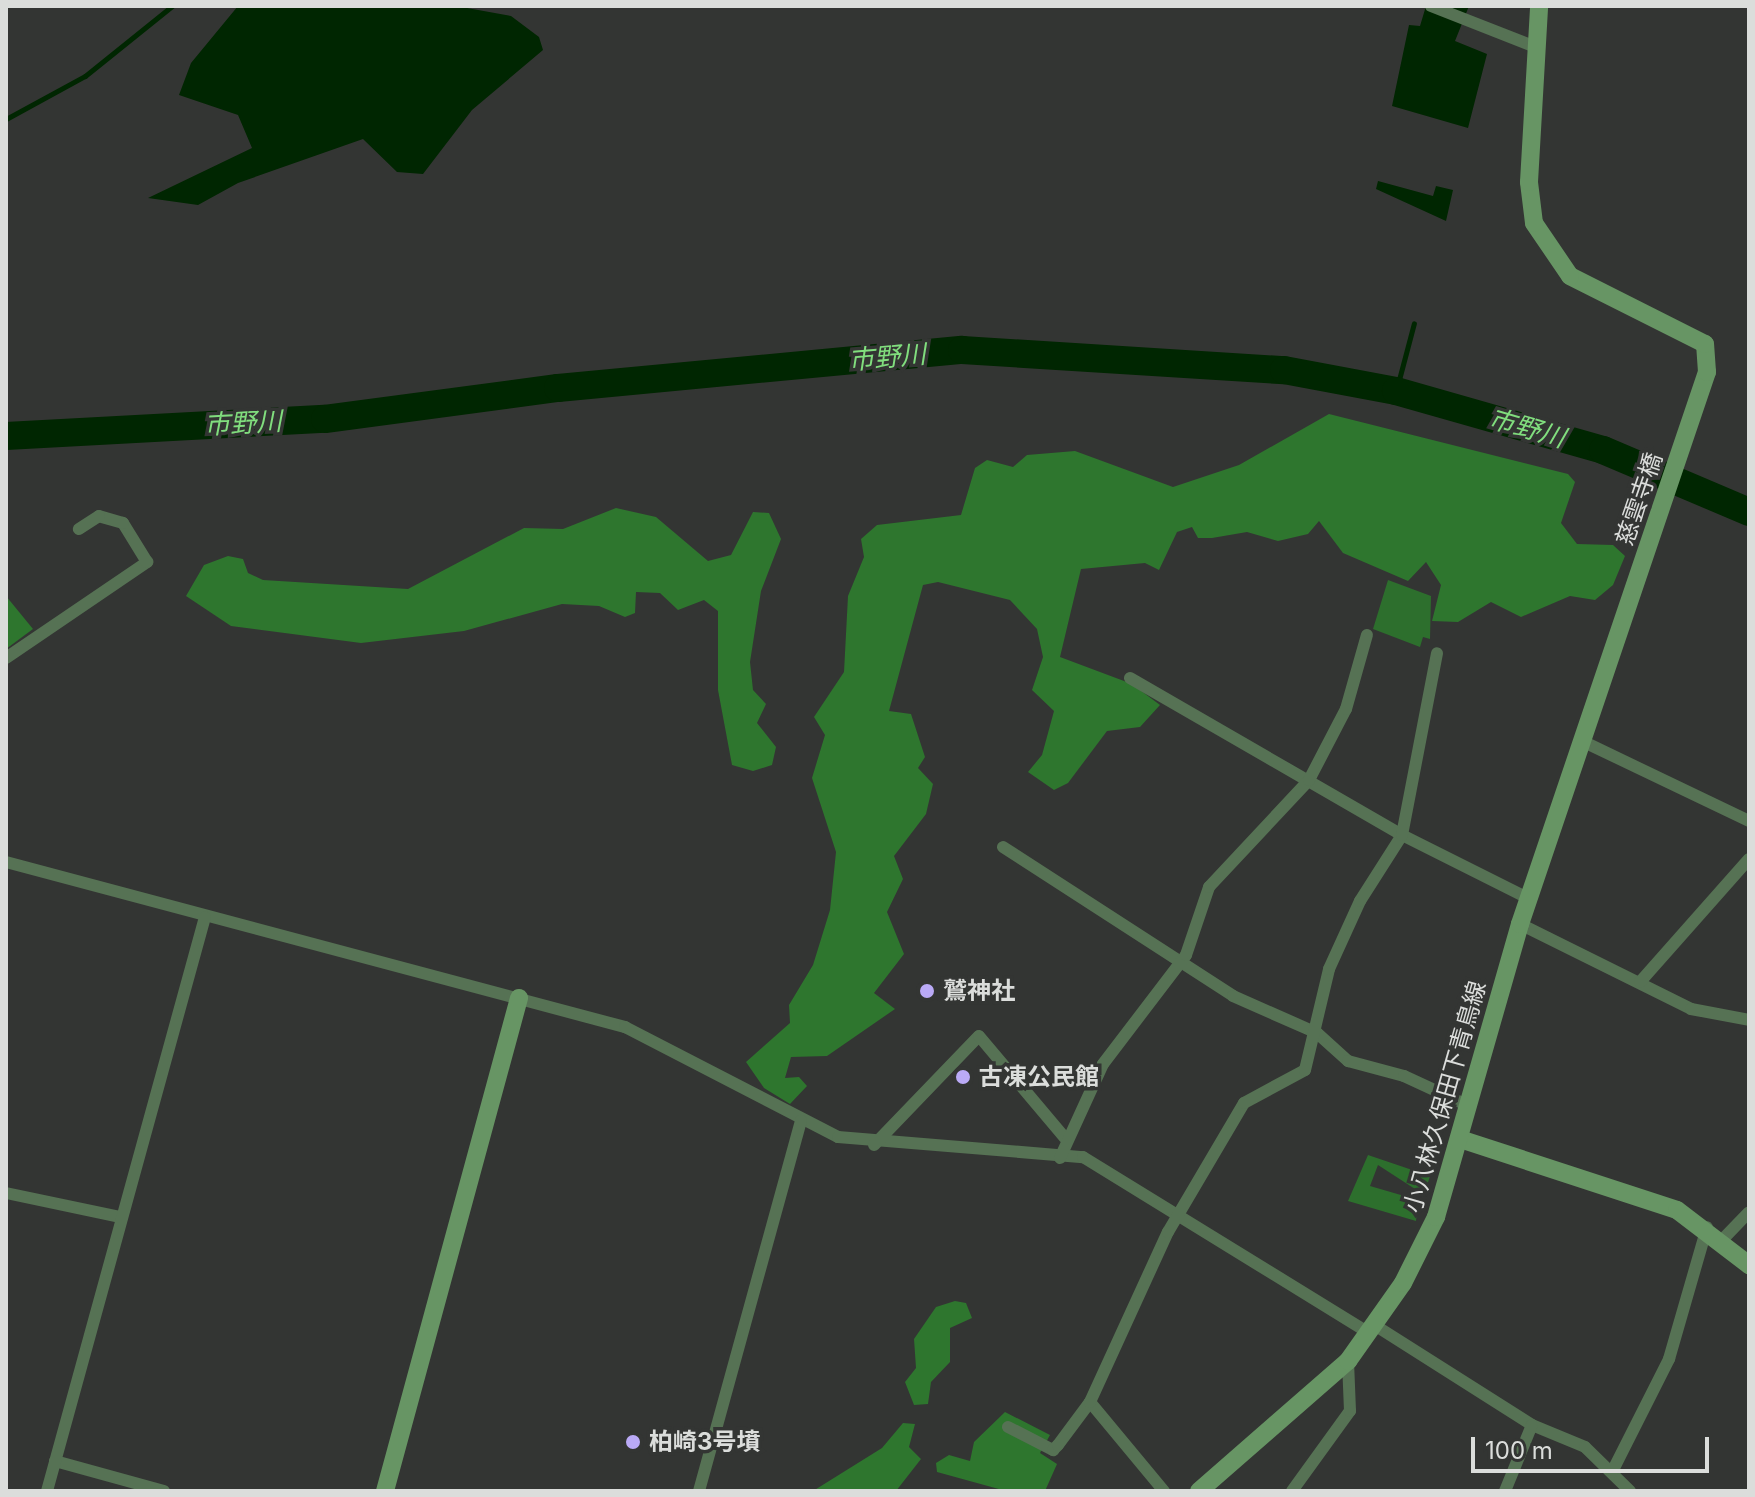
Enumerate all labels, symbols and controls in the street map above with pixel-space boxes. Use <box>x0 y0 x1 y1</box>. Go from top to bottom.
water label: 市野川 <box>847 338 927 376</box>
water label: 市野川 <box>1485 402 1569 454</box>
water label: 市野川 <box>203 405 283 441</box>
street label: 慈雲寺橋 <box>1610 449 1668 549</box>
place label: 鷲神社 <box>943 977 1015 1005</box>
street label: 小八林久保田下青鳥線 <box>1398 978 1492 1216</box>
marker: 鷲神社 <box>918 982 936 1000</box>
place label: 古凍公民館 <box>979 1063 1099 1091</box>
marker: 古凍公民館 <box>954 1068 972 1086</box>
scale bar <box>1475 1421 1713 1471</box>
place label: 柏崎3号墳 <box>649 1428 760 1456</box>
marker: 柏崎3号墳 <box>624 1433 642 1451</box>
text: 100 m <box>1485 1436 1553 1465</box>

